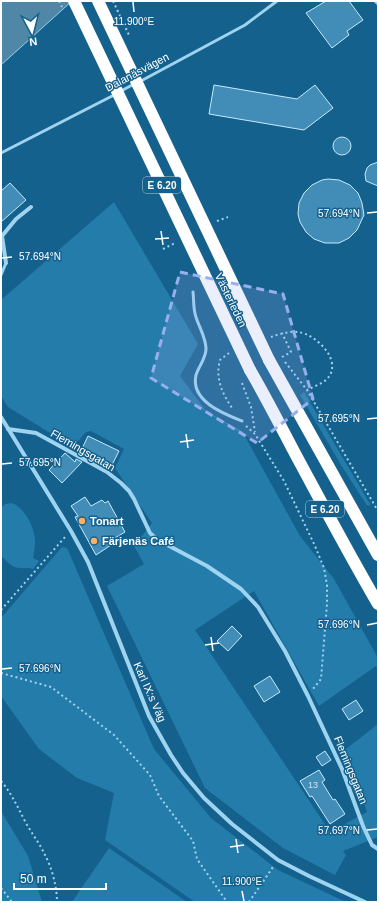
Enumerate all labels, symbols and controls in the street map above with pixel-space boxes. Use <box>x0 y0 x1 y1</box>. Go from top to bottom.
north arrow <box>12 12 52 52</box>
text: 11.900°E <box>114 16 155 27</box>
text: N <box>28 35 38 48</box>
street label: Dalanäsvägen <box>103 50 171 94</box>
road number: E 6.20 <box>143 177 181 193</box>
text: 57.694°N <box>318 208 360 219</box>
text: 57.694°N <box>19 251 61 262</box>
street label: Västerleden <box>213 271 249 329</box>
text: 57.695°N <box>318 413 360 424</box>
street label: Flemingsgatan <box>49 427 117 473</box>
text: 57.695°N <box>19 457 61 468</box>
road number: E 6.20 <box>306 501 344 517</box>
place label: Tonart <box>90 515 124 527</box>
marker: Tonart <box>77 516 87 526</box>
place label: Färjenäs Café <box>102 535 174 547</box>
marker: Färjenäs Café <box>89 536 99 546</box>
text: 57.696°N <box>318 619 360 630</box>
street label: Karl IX:s Väg <box>131 660 169 724</box>
text: 57.696°N <box>19 663 61 674</box>
street label: Flemingsgatan <box>332 734 370 806</box>
house number: 13 <box>308 780 318 790</box>
text: 57.697°N <box>318 825 360 836</box>
scale bar <box>14 865 106 891</box>
text: 50 m <box>20 872 47 886</box>
text: 11.900°E <box>222 876 263 887</box>

